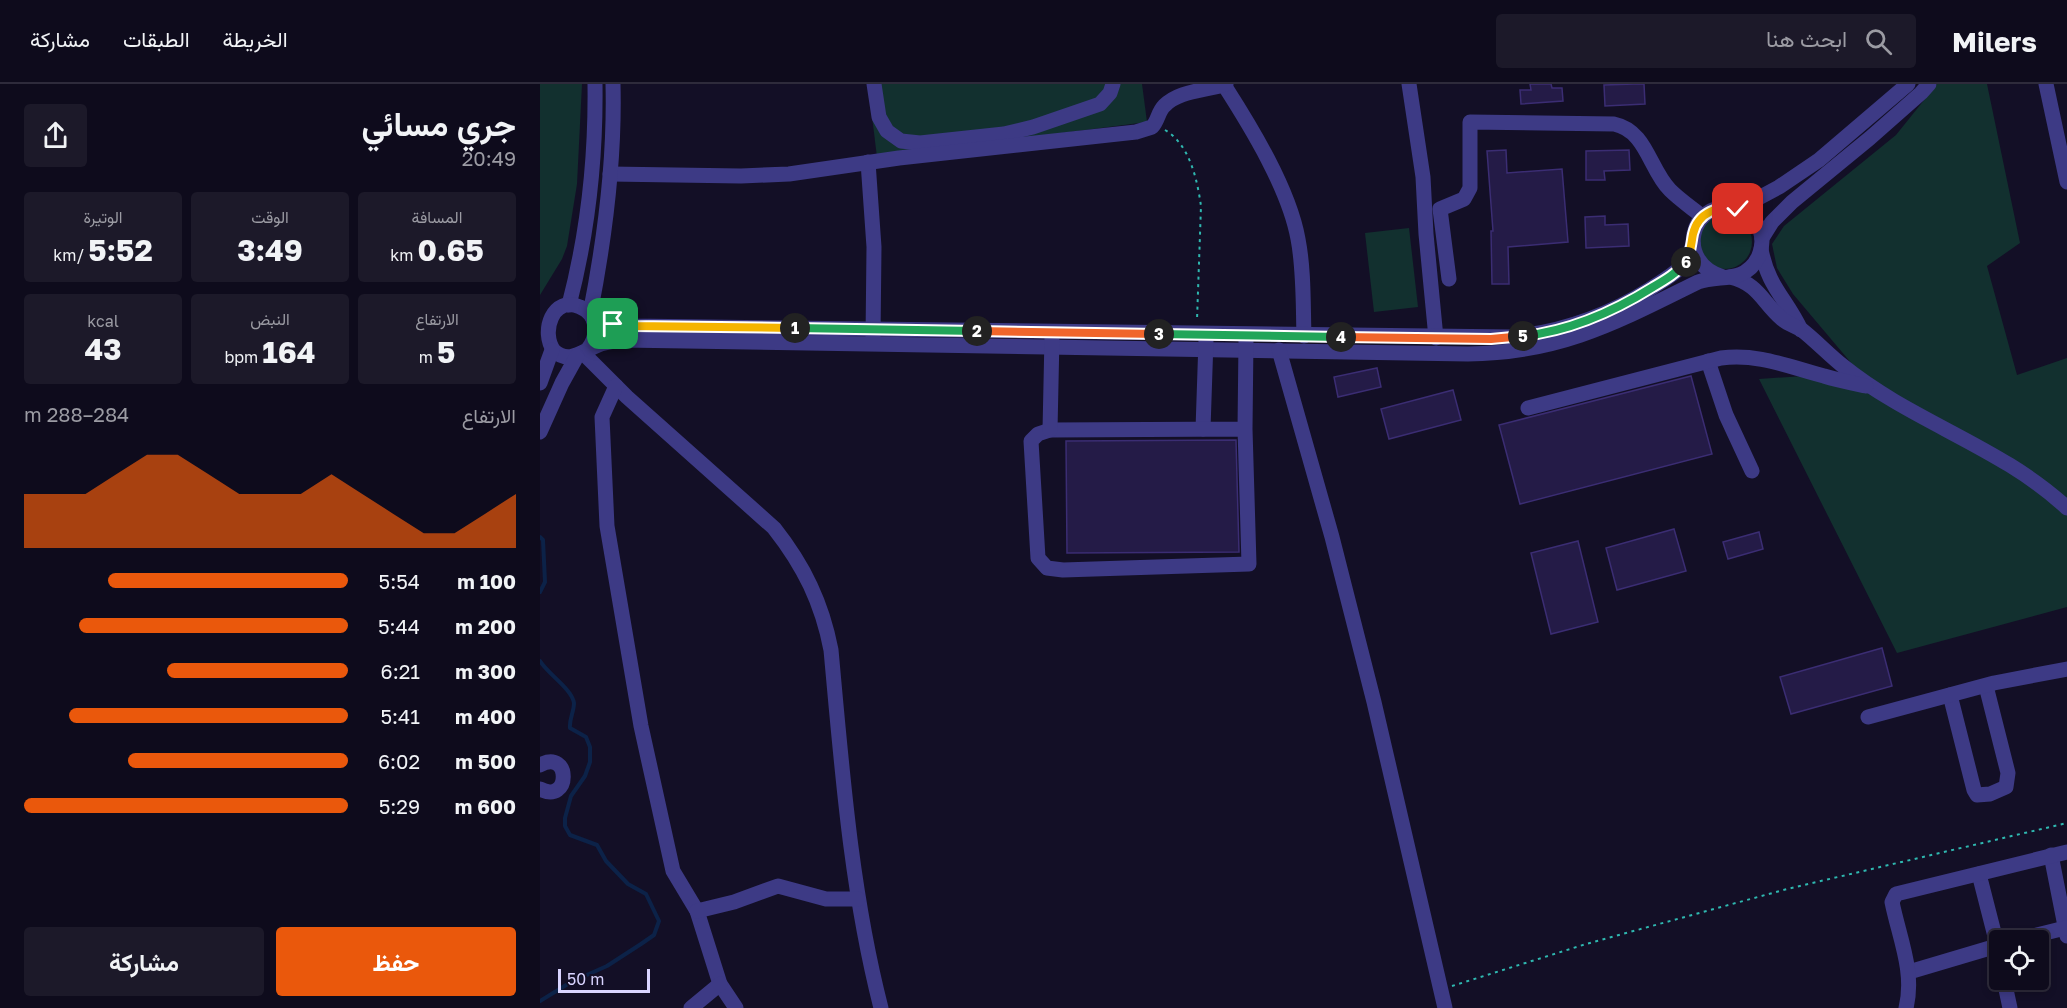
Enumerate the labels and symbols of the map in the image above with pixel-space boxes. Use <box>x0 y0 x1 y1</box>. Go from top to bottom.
pin <box>1712 183 1763 234</box>
pin: 6 <box>1671 247 1701 277</box>
pin <box>587 298 638 349</box>
pin: 1 <box>780 313 810 343</box>
pin: 2 <box>962 316 992 346</box>
pin: 3 <box>1144 319 1174 349</box>
pin: 5 <box>1508 321 1538 351</box>
pin: 4 <box>1326 322 1356 352</box>
scale bar <box>558 966 650 994</box>

